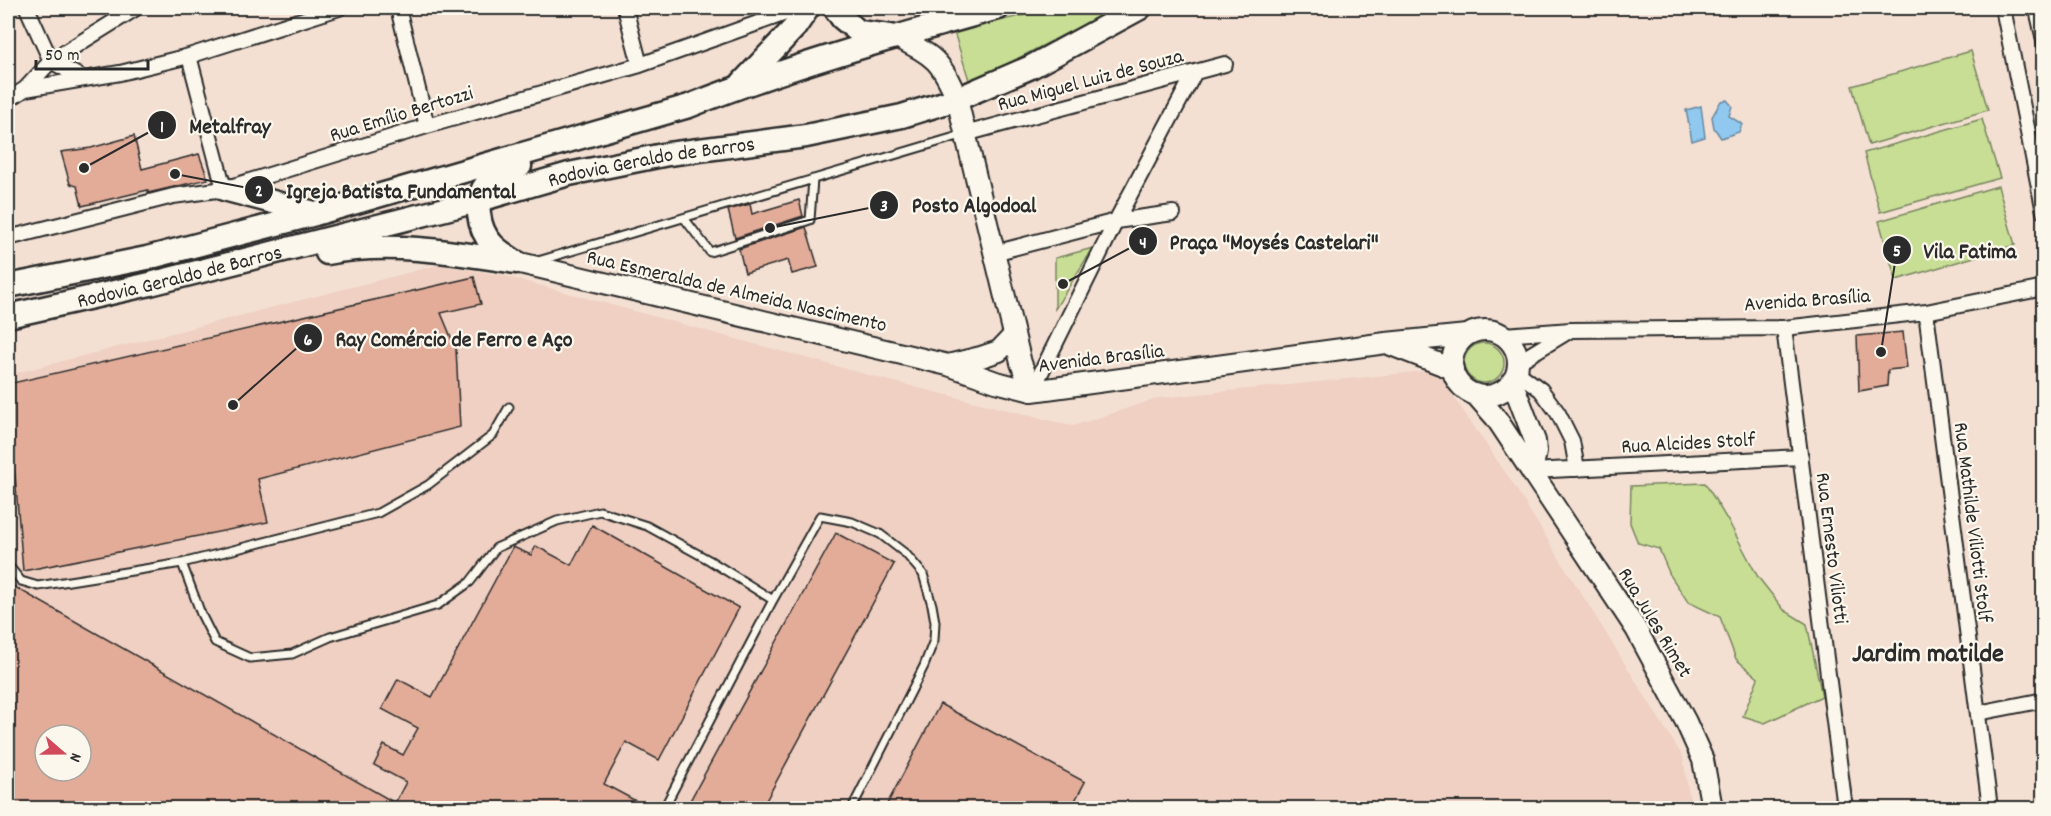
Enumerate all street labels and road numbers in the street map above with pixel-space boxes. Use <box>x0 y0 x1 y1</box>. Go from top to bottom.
street label: Rua Miguel Luiz de Souza <box>995 42 1188 121</box>
street label: Rua Emílio Bertozzi <box>326 80 477 152</box>
street label: Rodovia Geraldo de Barros <box>545 131 757 197</box>
street label: Rodovia Geraldo de Barros <box>75 239 286 318</box>
street label: Rua Esmeralda de Almeida Nascimento <box>583 244 889 342</box>
street label: Avenida Brasília <box>1743 283 1872 321</box>
street label: Avenida Brasília <box>1037 337 1167 383</box>
street label: Rua Mathilde Viliotti Stolf <box>1944 421 1998 625</box>
street label: Rua Alcides Stolf <box>1620 426 1757 463</box>
street label: Rua Ernesto Viliotti <box>1806 471 1854 626</box>
street label: Rua Jules Rimet <box>1609 563 1698 685</box>

